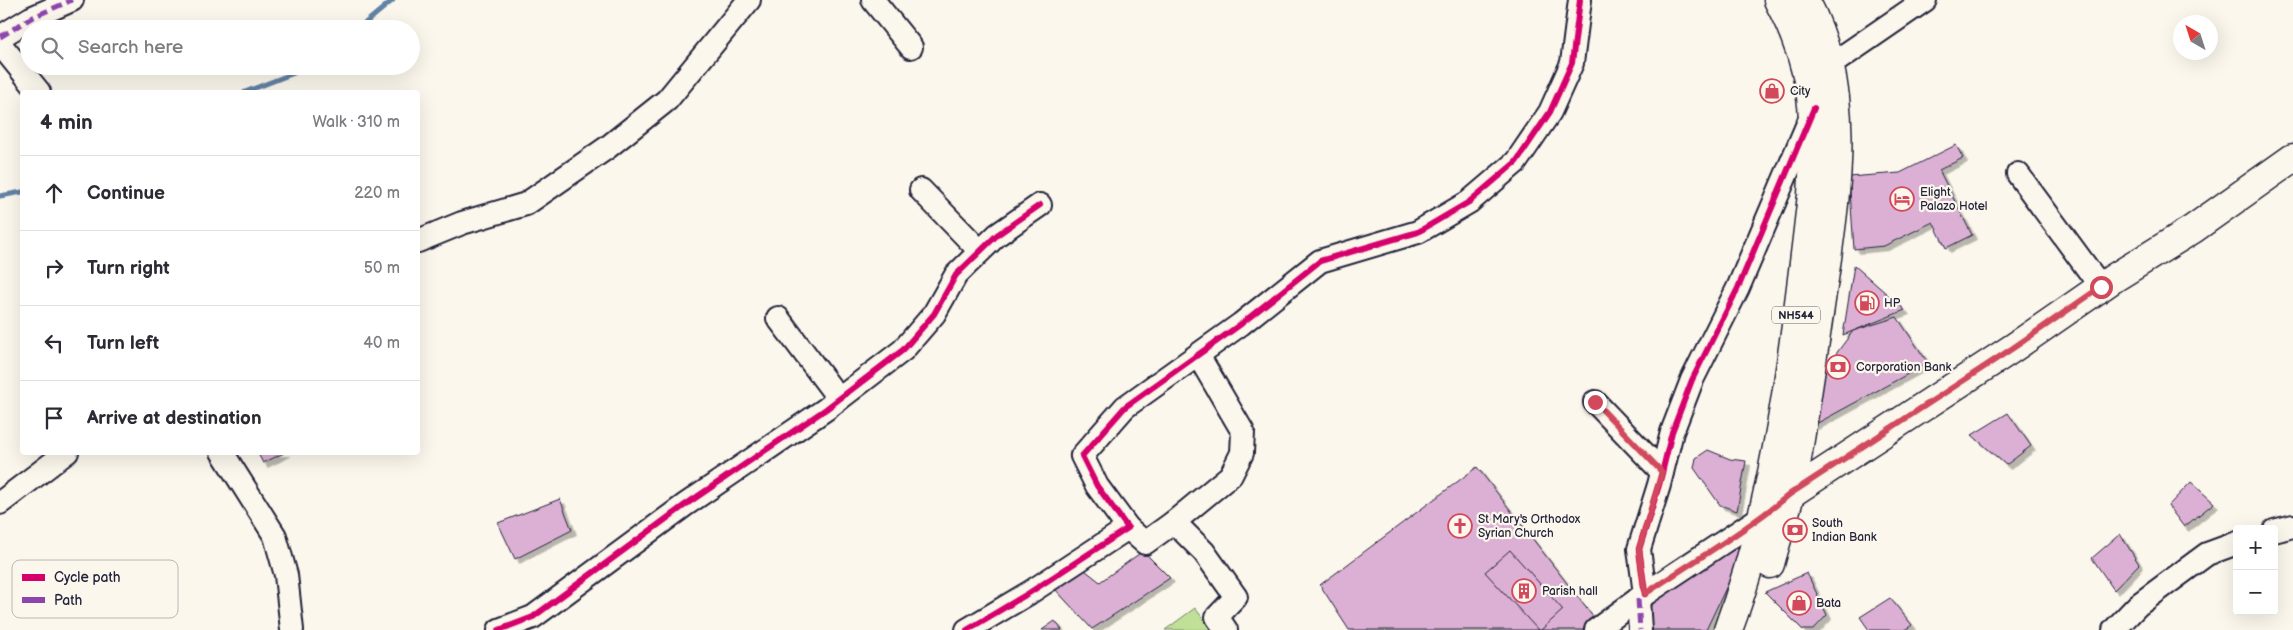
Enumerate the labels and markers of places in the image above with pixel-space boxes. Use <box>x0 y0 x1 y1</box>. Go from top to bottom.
shop icon: City <box>1759 78 1785 104</box>
place label: City <box>1790 84 1811 99</box>
place label: Elight Palazo Hotel <box>1920 185 1987 214</box>
hotel icon: Elight Palazo Hotel <box>1889 186 1915 212</box>
fuel station icon: HP <box>1854 290 1880 316</box>
place label: HP <box>1884 296 1901 311</box>
bank icon: Corporation Bank <box>1825 354 1851 380</box>
place label: Corporation Bank <box>1856 360 1951 375</box>
place label: St Mary's Orthodox Syrian Church <box>1478 512 1581 541</box>
church icon: St Mary's Orthodox Syrian Church <box>1447 513 1473 539</box>
place label: South Indian Bank <box>1812 516 1877 545</box>
bank icon: South Indian Bank <box>1782 517 1808 543</box>
building icon: Parish hall <box>1511 578 1537 604</box>
place label: Parish hall <box>1542 584 1598 599</box>
shop icon: Bata <box>1786 590 1812 616</box>
place label: Bata <box>1816 596 1841 611</box>

